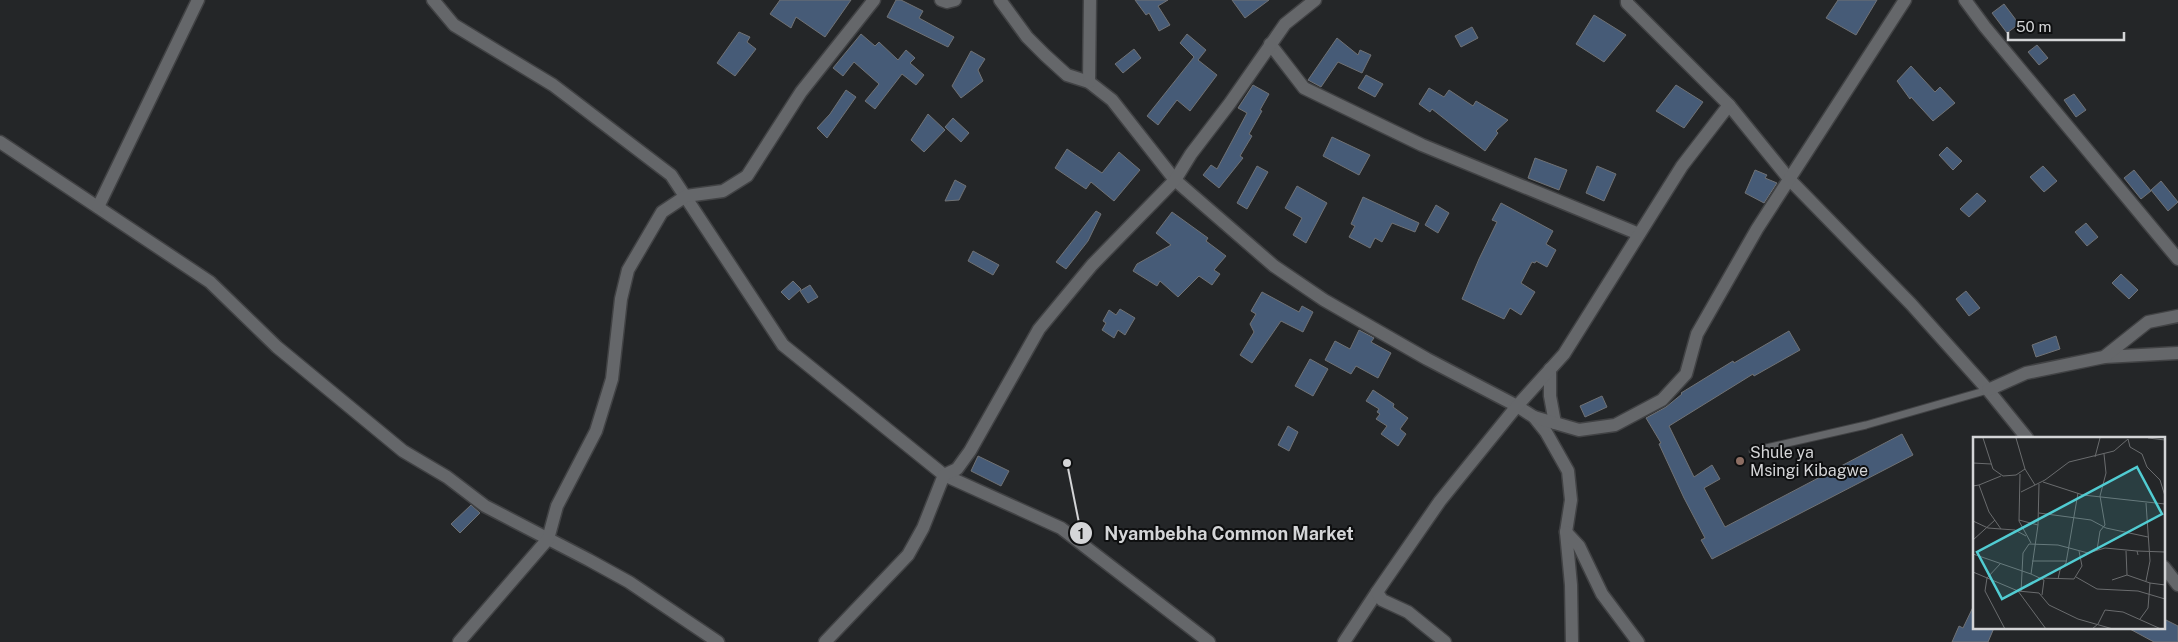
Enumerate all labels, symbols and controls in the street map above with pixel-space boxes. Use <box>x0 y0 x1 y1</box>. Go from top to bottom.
scale bar <box>2008 10 2124 42</box>
text: 50 m <box>2016 18 2051 35</box>
inset map <box>1973 437 2166 630</box>
place label: Shule ya Msingi Kibagwe <box>1750 443 1868 480</box>
marker: Shule ya Msingi Kibagwe <box>1734 455 1746 467</box>
callout: Nyambebha Common Market <box>1069 517 1364 550</box>
text: Nyambebha Common Market <box>1104 523 1354 544</box>
text: 1 <box>1078 525 1084 542</box>

